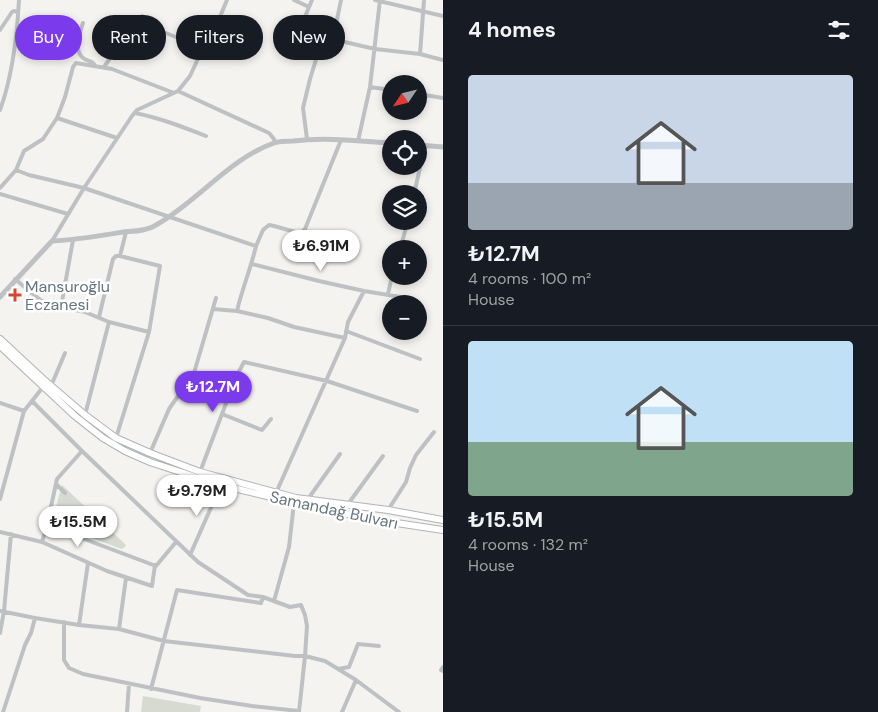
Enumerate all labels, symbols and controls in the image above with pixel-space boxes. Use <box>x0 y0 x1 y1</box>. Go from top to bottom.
chip: Buy <box>15 15 82 60</box>
chip: Rent <box>92 15 166 60</box>
chip: Filters <box>176 15 263 60</box>
chip: New <box>273 15 345 60</box>
text: 4 homes <box>468 16 556 44</box>
icon: filters <box>825 16 853 44</box>
north arrow <box>382 75 428 120</box>
map controls <box>382 75 427 340</box>
icon: home <box>616 108 706 198</box>
button: locate <box>382 130 427 175</box>
button: layers <box>382 185 427 230</box>
pin: ₺6.91M <box>280 230 362 272</box>
text: ₺6.91M <box>293 235 349 256</box>
button: + <box>382 240 427 285</box>
text: ₺12.7M <box>468 240 540 268</box>
text: 4 rooms · 100 m² <box>468 268 591 289</box>
place label: Mansuroğlu Eczanesi <box>25 276 110 315</box>
marker: Mansuroğlu Eczanesi <box>9 289 21 301</box>
text: House <box>468 289 515 310</box>
button: − <box>382 295 427 340</box>
pin: ₺12.7M <box>172 370 254 413</box>
icon: home <box>616 373 706 463</box>
text: ₺12.7M <box>186 376 240 397</box>
pin: ₺9.79M <box>156 474 238 517</box>
text: ₺9.79M <box>167 480 227 501</box>
street label: Samandağ Bulvarı <box>268 486 400 534</box>
pin: ₺15.5M <box>37 506 119 548</box>
text: ₺15.5M <box>468 506 543 534</box>
text: ₺15.5M <box>49 511 107 532</box>
text: 4 rooms · 132 m² <box>468 534 588 555</box>
text: House <box>468 555 515 576</box>

